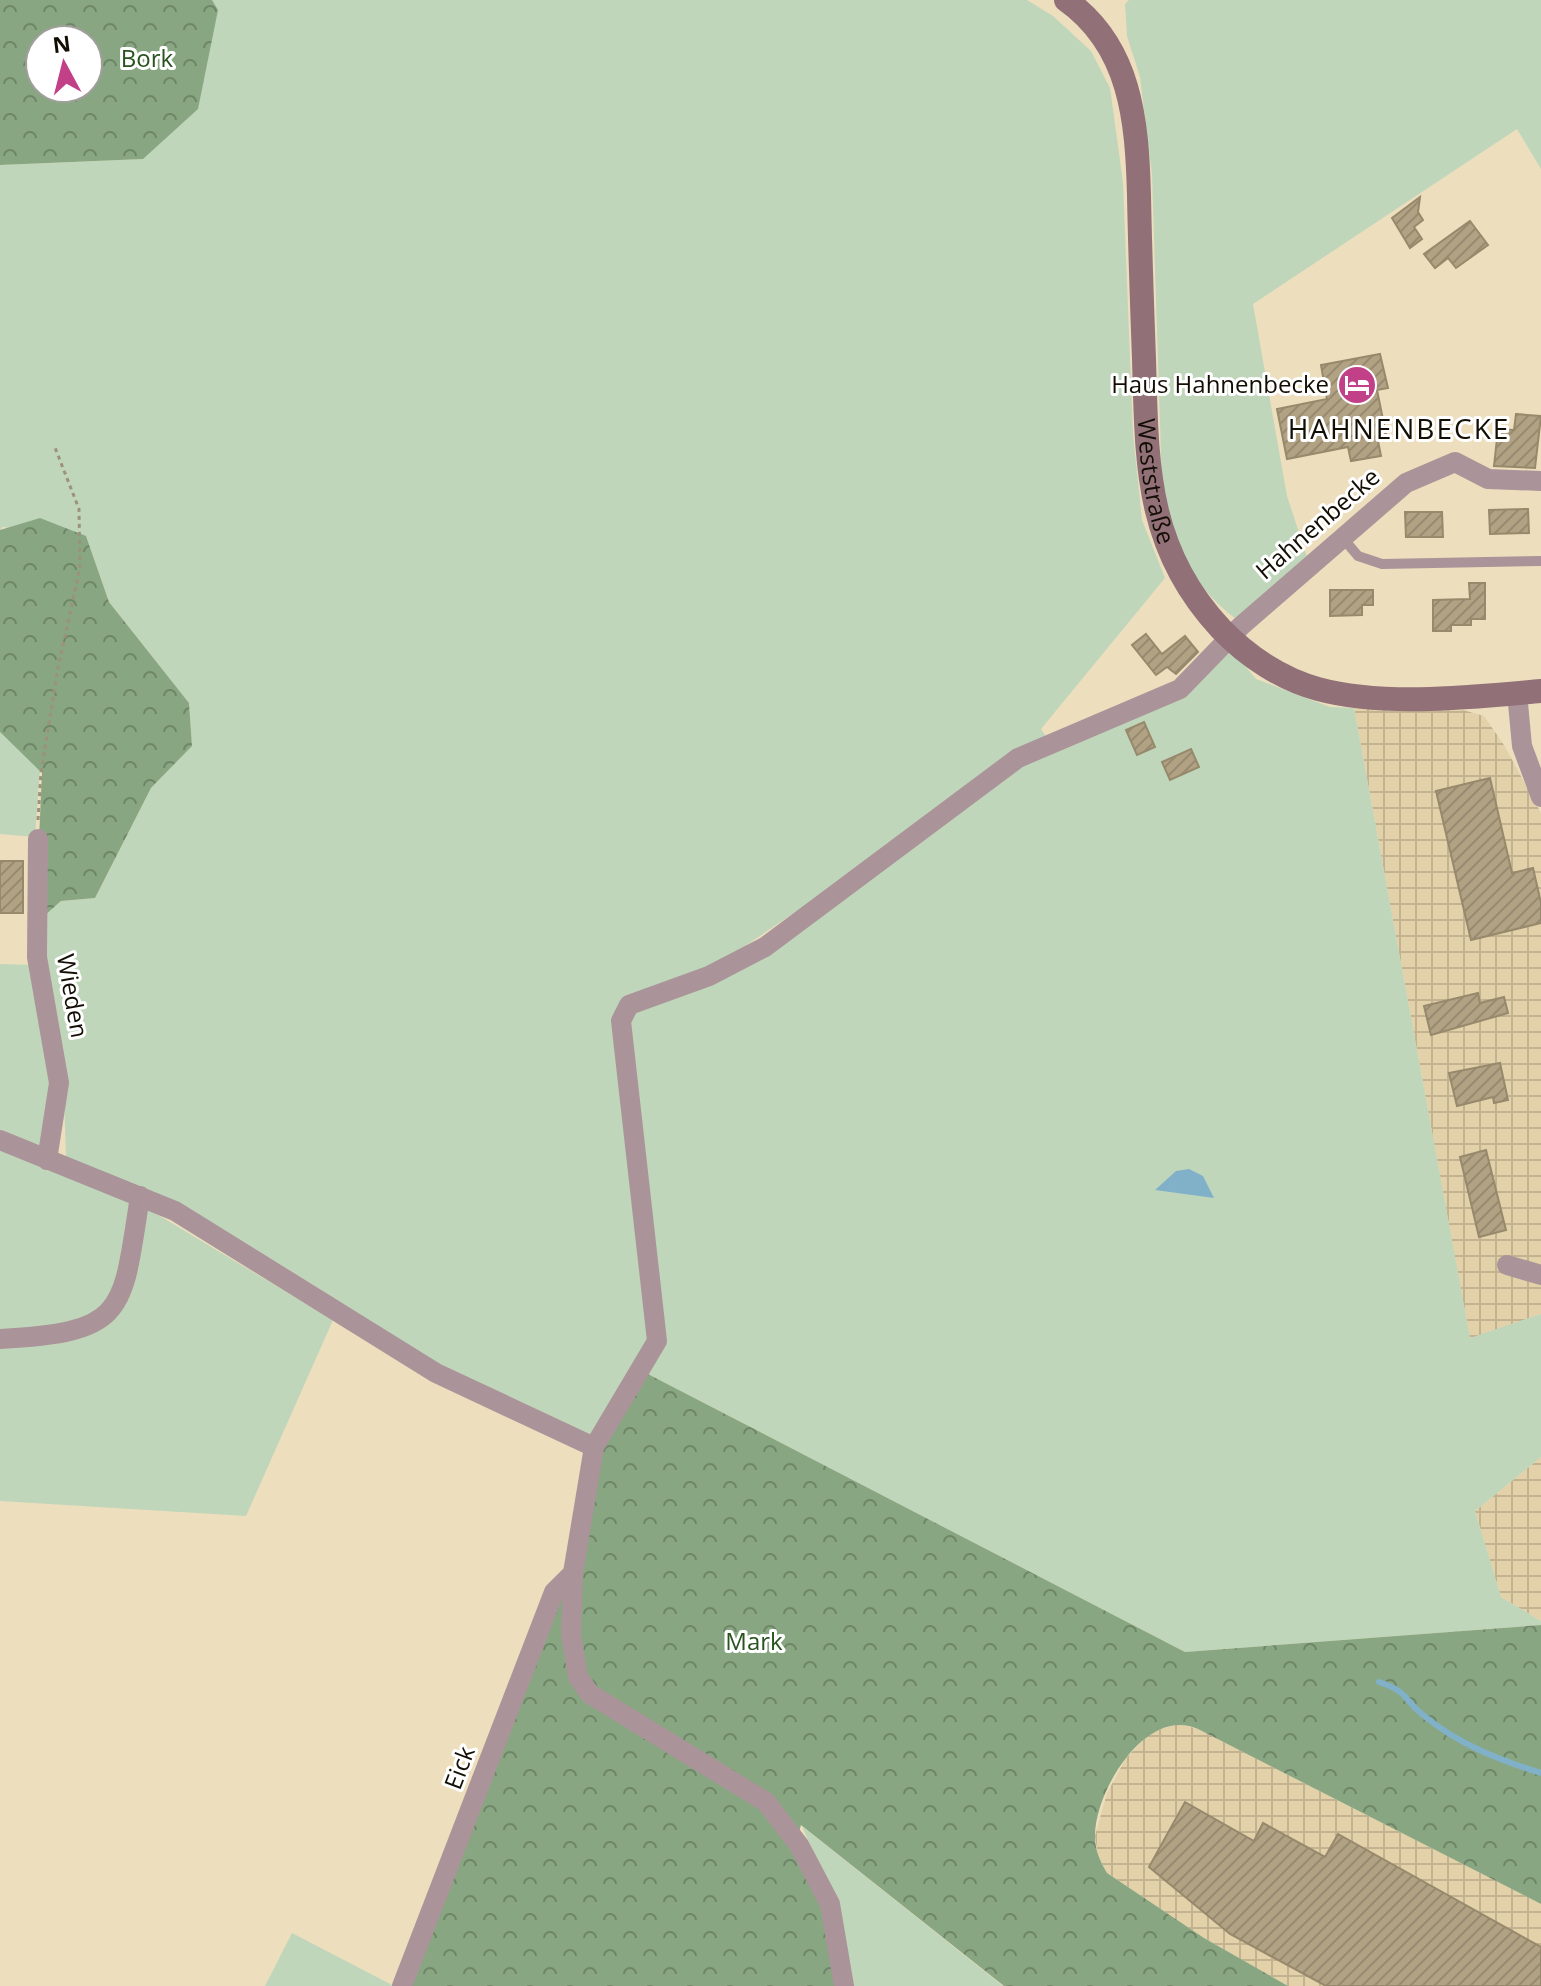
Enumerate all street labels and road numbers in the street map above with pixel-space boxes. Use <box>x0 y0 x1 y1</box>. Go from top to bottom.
street label: Weststraße <box>1131 417 1184 548</box>
street label: Hahnenbecke <box>1248 460 1386 586</box>
street label: Wieden <box>50 951 97 1040</box>
street label: Eick <box>435 1741 482 1794</box>

